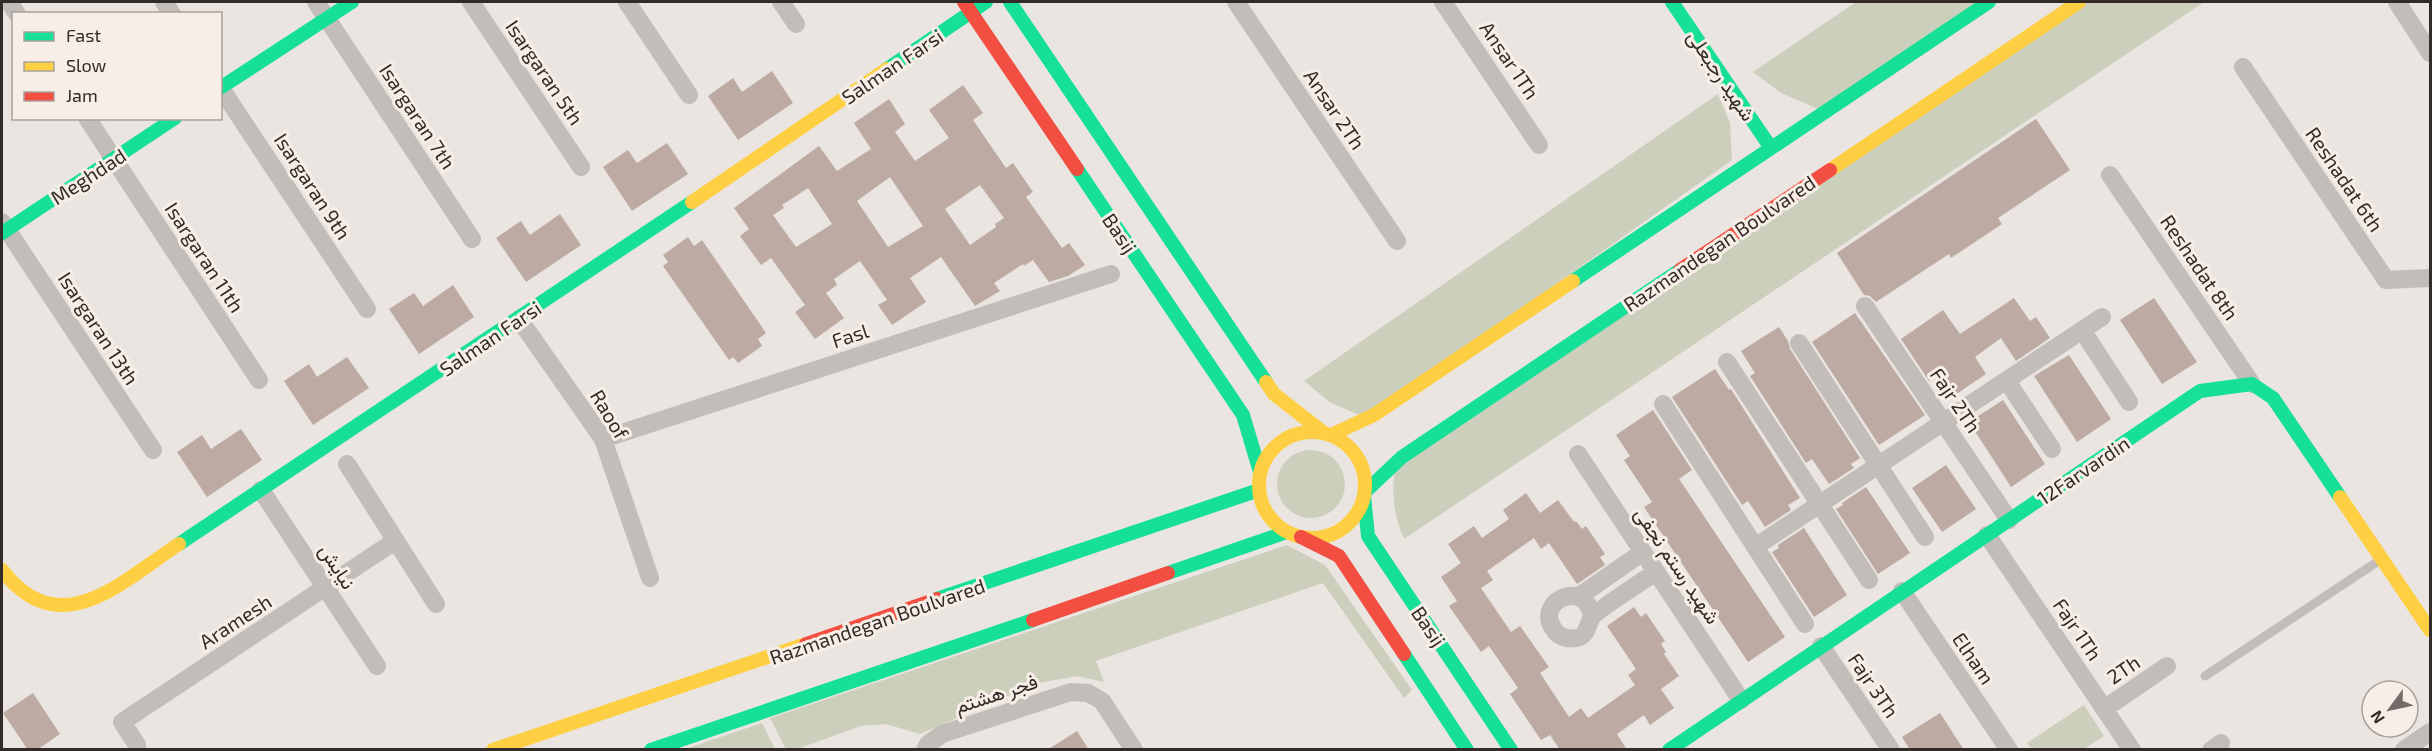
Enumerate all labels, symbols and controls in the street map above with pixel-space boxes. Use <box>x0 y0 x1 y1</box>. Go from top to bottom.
legend <box>12 12 222 120</box>
street label: Isargaran 5th <box>501 15 589 129</box>
street label: Ansar 1Th <box>1475 17 1545 103</box>
street label: Salman Farsi <box>837 23 947 109</box>
text: Fast <box>66 24 101 46</box>
street label: شهید رجبعلی <box>1681 25 1761 126</box>
text: Slow <box>66 54 107 76</box>
street label: Isargaran 7th <box>375 59 461 173</box>
street label: Ansar 2Th <box>1299 64 1371 154</box>
text: Jam <box>66 84 98 106</box>
street label: Reshadat 6th <box>2301 122 2389 236</box>
street label: Isargaran 9th <box>270 128 356 244</box>
street label: Meghdad <box>46 143 130 209</box>
street label: Razmandegan Boulvared <box>1619 170 1819 316</box>
street label: Isargaran 11th <box>160 197 250 317</box>
street label: Basij <box>1098 208 1142 258</box>
street label: Reshadat 8th <box>2156 210 2244 324</box>
street label: Isargaran 13th <box>54 267 144 389</box>
street label: Salman Farsi <box>435 295 545 381</box>
street label: Fasl <box>829 318 872 352</box>
street label: Fajr 2Th <box>1926 363 1986 437</box>
street label: Raoof <box>586 385 634 444</box>
street label: 12Farvardin <box>2032 430 2134 510</box>
street label: شهید رستم نجفی <box>1628 502 1726 629</box>
street label: نیایش <box>314 539 361 594</box>
street label: Razmandegan Boulvared <box>766 573 988 669</box>
street label: Aramesh <box>194 589 276 653</box>
street label: Fajr 1Th <box>2049 593 2107 665</box>
street label: Basij <box>1407 601 1451 651</box>
street label: Elham <box>1948 628 2000 688</box>
street label: Fajr 3Th <box>1844 648 1904 722</box>
street label: 2Th <box>2102 649 2144 689</box>
street label: فجر هشتم <box>952 668 1041 720</box>
north arrow <box>2360 679 2420 739</box>
text: N <box>2366 707 2388 727</box>

